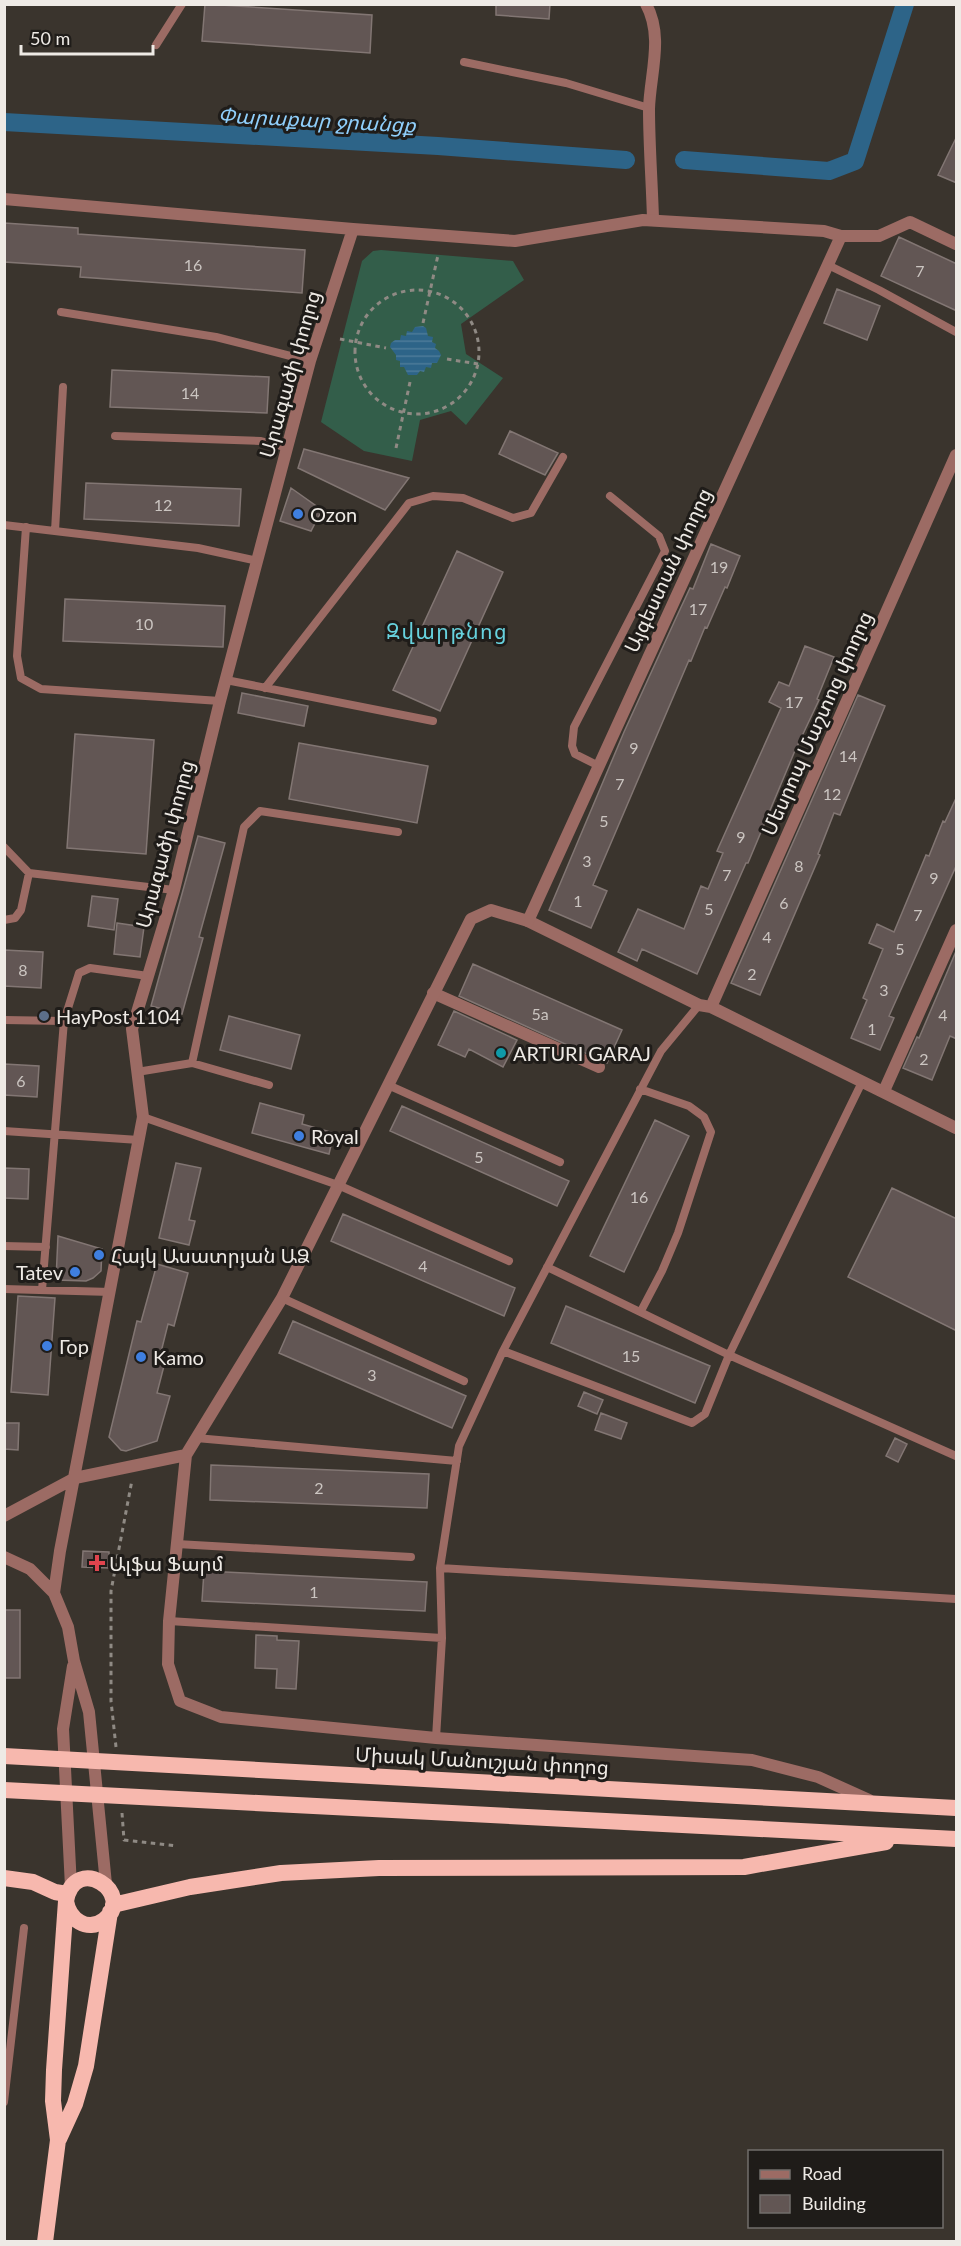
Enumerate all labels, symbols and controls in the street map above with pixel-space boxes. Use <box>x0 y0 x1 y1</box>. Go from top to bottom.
scale bar <box>21 18 153 56</box>
text: 50 m <box>30 27 70 49</box>
water label: Փարաքար ջրանցք <box>218 101 418 139</box>
house number: 16 <box>184 255 202 274</box>
house number: 7 <box>915 261 925 280</box>
street label: Արագածի փողոց <box>254 288 325 461</box>
house number: 14 <box>181 383 199 402</box>
street label: Այգեստան փողոց <box>618 484 717 656</box>
house number: 12 <box>154 495 172 514</box>
place label: Ozon <box>310 502 357 526</box>
marker: Ozon <box>291 507 305 521</box>
house number: 19 <box>710 557 728 576</box>
house number: 17 <box>689 599 707 618</box>
street label: Մեսրոպ Մաշտոց փողոց <box>756 607 877 839</box>
house number: 10 <box>135 614 153 633</box>
district label: Զվարթնոց <box>386 618 508 644</box>
house number: 17 <box>785 692 803 711</box>
house number: 9 <box>629 738 639 757</box>
house number: 14 <box>839 746 857 765</box>
street label: Արագածի փողոց <box>130 757 199 931</box>
house number: 7 <box>615 774 625 793</box>
house number: 12 <box>823 784 841 803</box>
house number: 5 <box>599 811 609 830</box>
house number: 9 <box>736 827 746 846</box>
house number: 3 <box>582 851 592 870</box>
house number: 8 <box>794 856 804 875</box>
house number: 7 <box>722 865 732 884</box>
house number: 9 <box>929 868 939 887</box>
house number: 1 <box>573 891 583 910</box>
house number: 6 <box>779 893 789 912</box>
house number: 5 <box>704 899 714 918</box>
house number: 7 <box>913 905 923 924</box>
house number: 4 <box>762 927 772 946</box>
house number: 5 <box>895 939 905 958</box>
house number: 8 <box>18 960 28 979</box>
house number: 2 <box>747 964 757 983</box>
house number: 3 <box>879 980 889 999</box>
place label: HayPost 1104 <box>56 1004 181 1028</box>
house number: 5a <box>531 1004 549 1023</box>
house number: 4 <box>938 1005 948 1024</box>
marker: HayPost 1104 <box>37 1009 51 1023</box>
house number: 1 <box>867 1019 877 1038</box>
place label: ARTURI GARAJ <box>513 1041 651 1065</box>
marker: ARTURI GARAJ <box>494 1046 508 1060</box>
house number: 2 <box>919 1049 929 1068</box>
house number: 6 <box>16 1071 26 1090</box>
place label: Royal <box>311 1124 359 1148</box>
marker: Royal <box>292 1129 306 1143</box>
house number: 5 <box>474 1147 484 1166</box>
house number: 16 <box>630 1187 648 1206</box>
place label: Հայկ Ասատրյան ԱՁ <box>111 1243 310 1268</box>
marker: Հայկ Ասատրյան ԱՁ <box>92 1248 106 1262</box>
house number: 4 <box>418 1256 428 1275</box>
place label: Tatev <box>16 1260 64 1284</box>
marker: Tatev <box>68 1265 82 1279</box>
place label: Гор <box>59 1334 89 1358</box>
marker: Гор <box>40 1339 54 1353</box>
place label: Kamo <box>153 1345 204 1369</box>
house number: 15 <box>622 1346 640 1365</box>
marker: Kamo <box>134 1350 148 1364</box>
house number: 3 <box>367 1365 377 1384</box>
house number: 2 <box>314 1478 324 1497</box>
place label: Ալֆա Ֆարմ <box>109 1551 224 1576</box>
marker: Ալֆա Ֆարմ <box>90 1556 104 1570</box>
house number: 1 <box>309 1582 319 1601</box>
street label: Միսակ Մանուշյան փողոց <box>354 1741 609 1780</box>
legend <box>748 2150 943 2228</box>
text: Road <box>802 2162 842 2184</box>
text: Building <box>802 2192 866 2214</box>

